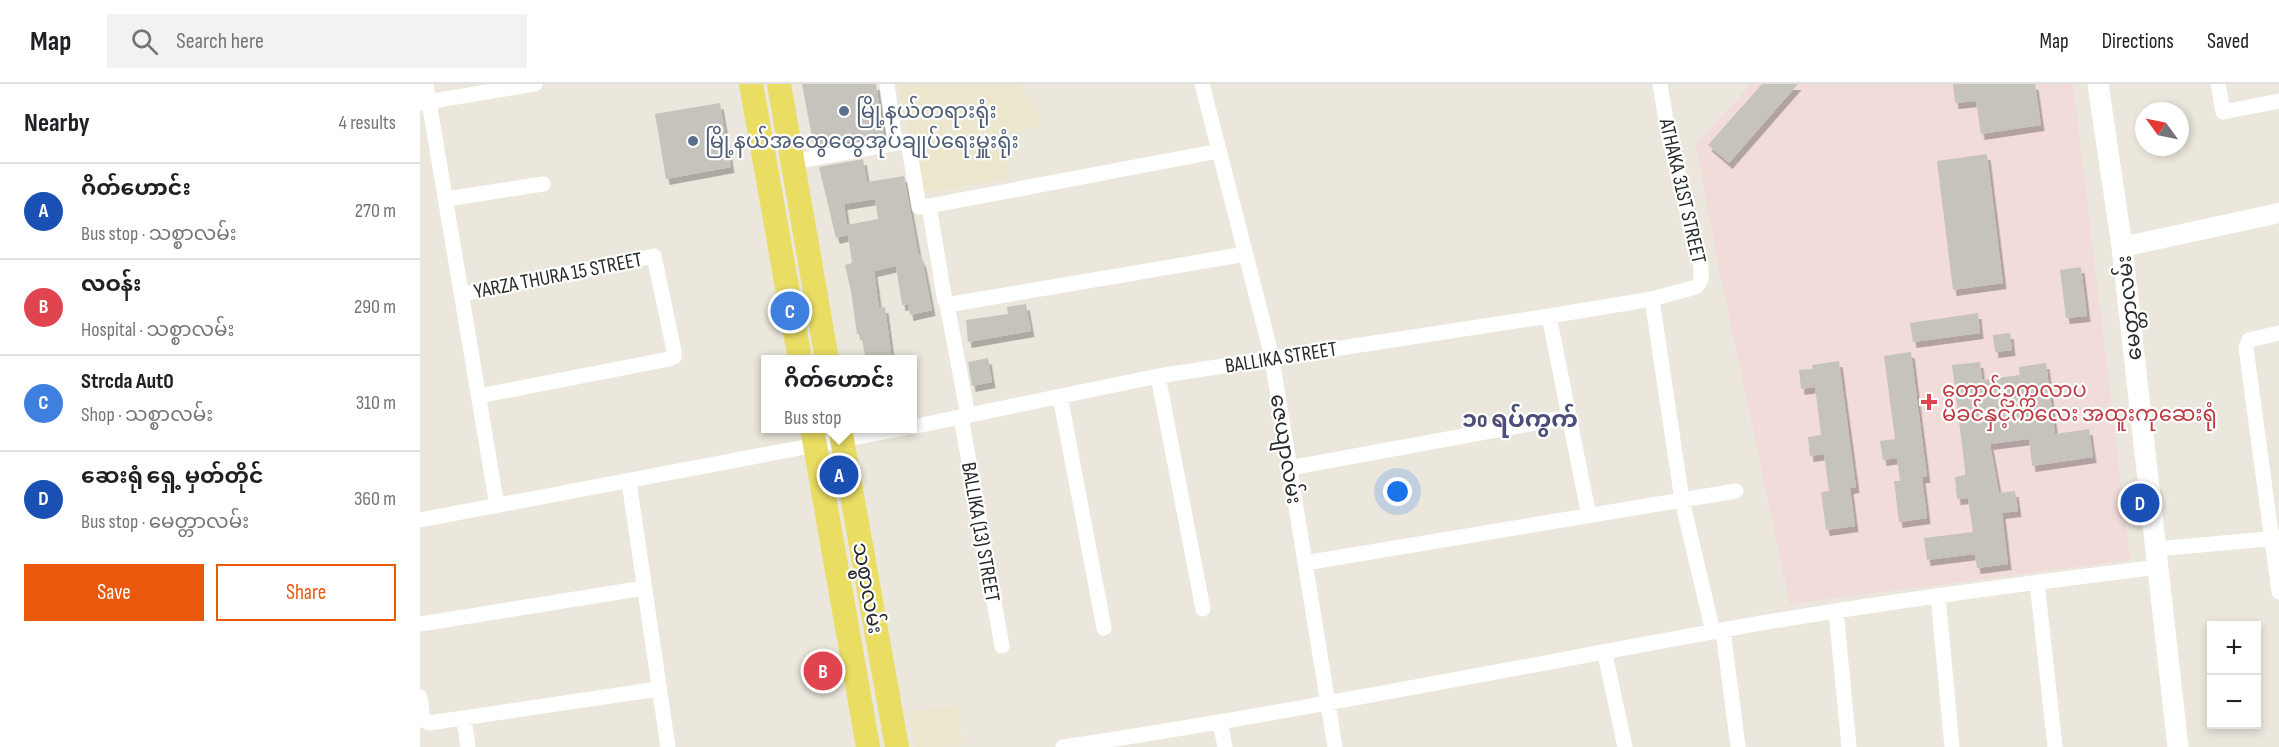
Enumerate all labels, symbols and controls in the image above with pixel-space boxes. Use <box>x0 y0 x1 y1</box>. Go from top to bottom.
search box <box>107 14 527 68</box>
text: Map <box>30 25 71 58</box>
icon: search <box>128 25 161 58</box>
text: Search here <box>176 28 264 55</box>
text: Map <box>2039 29 2069 54</box>
text: Directions <box>2102 29 2174 54</box>
text: Saved <box>2207 29 2249 54</box>
place label: မြို့နယ်တရားရုံး <box>856 95 997 128</box>
north arrow <box>2135 102 2189 156</box>
marker: မြို့နယ်တရားရုံး <box>837 104 851 118</box>
text: Nearby <box>24 108 90 139</box>
text: 4 results <box>339 111 396 135</box>
street label: ATHAKA 31ST STREET <box>1653 115 1711 266</box>
place label: မြို့နယ်အထွေထွေအုပ်ချုပ်ရေးမှူးရုံး <box>705 125 1019 159</box>
marker: မြို့နယ်အထွေထွေအုပ်ချုပ်ရေးမှူးရုံး <box>686 134 700 148</box>
text: ဂိတ်ဟောင်း <box>81 175 191 202</box>
text: A <box>39 199 48 223</box>
text: 270 m <box>355 199 396 223</box>
text: Bus stop · သစ္စာလမ်း <box>81 222 237 246</box>
street label: YARZA THURA 15 STREET <box>472 247 645 304</box>
street label: မေတ္တာလမ်း <box>2108 254 2151 362</box>
text: လဝန်း <box>81 271 142 298</box>
pin: C <box>770 288 809 334</box>
text: B <box>39 295 48 319</box>
text: 290 m <box>354 295 396 319</box>
text: Hospital · သစ္စာလမ်း <box>81 318 234 342</box>
street label: BALLIKA STREET <box>1223 336 1339 379</box>
popup <box>761 355 917 433</box>
text: ဂိတ်ဟောင်း <box>784 367 894 394</box>
text: Strcda Aut0 <box>81 368 174 395</box>
place label: တောင်ဥက္ကလာပ မိခင်နှင့်ကလေး အထူးကုဆေးရုံ <box>1942 374 2217 431</box>
text: C <box>38 391 49 415</box>
text: 310 m <box>356 391 396 415</box>
street label: ဇေယျာလမ်း <box>1260 392 1310 507</box>
marker: တောင်ဥက္ကလာပ မိခင်နှင့်ကလေး အထူးကုဆေးရုံ <box>1920 393 1938 411</box>
text: Shop · သစ္စာလမ်း <box>81 403 213 427</box>
district label: ၁o ရပ်ကွက် <box>1462 403 1578 438</box>
text: Bus stop <box>784 406 841 430</box>
pin: A <box>820 452 858 498</box>
street label: BALLIKA (13) STREET <box>956 460 1005 604</box>
text: ဆေးရုံ ရှေ့ မှတ်တိုင် <box>81 463 263 490</box>
your location <box>1383 477 1412 506</box>
pin: D <box>2120 480 2160 526</box>
text: D <box>38 487 49 511</box>
text: 360 m <box>354 487 396 511</box>
text: Bus stop · မေတ္တာလမ်း <box>81 510 249 534</box>
street label: သစ္စာလမ်း <box>843 540 892 637</box>
button: Save <box>24 564 204 621</box>
button: Share <box>216 564 396 621</box>
map controls <box>2207 621 2261 729</box>
button: + <box>2207 621 2261 675</box>
pin: B <box>804 648 842 694</box>
button: − <box>2207 675 2261 729</box>

